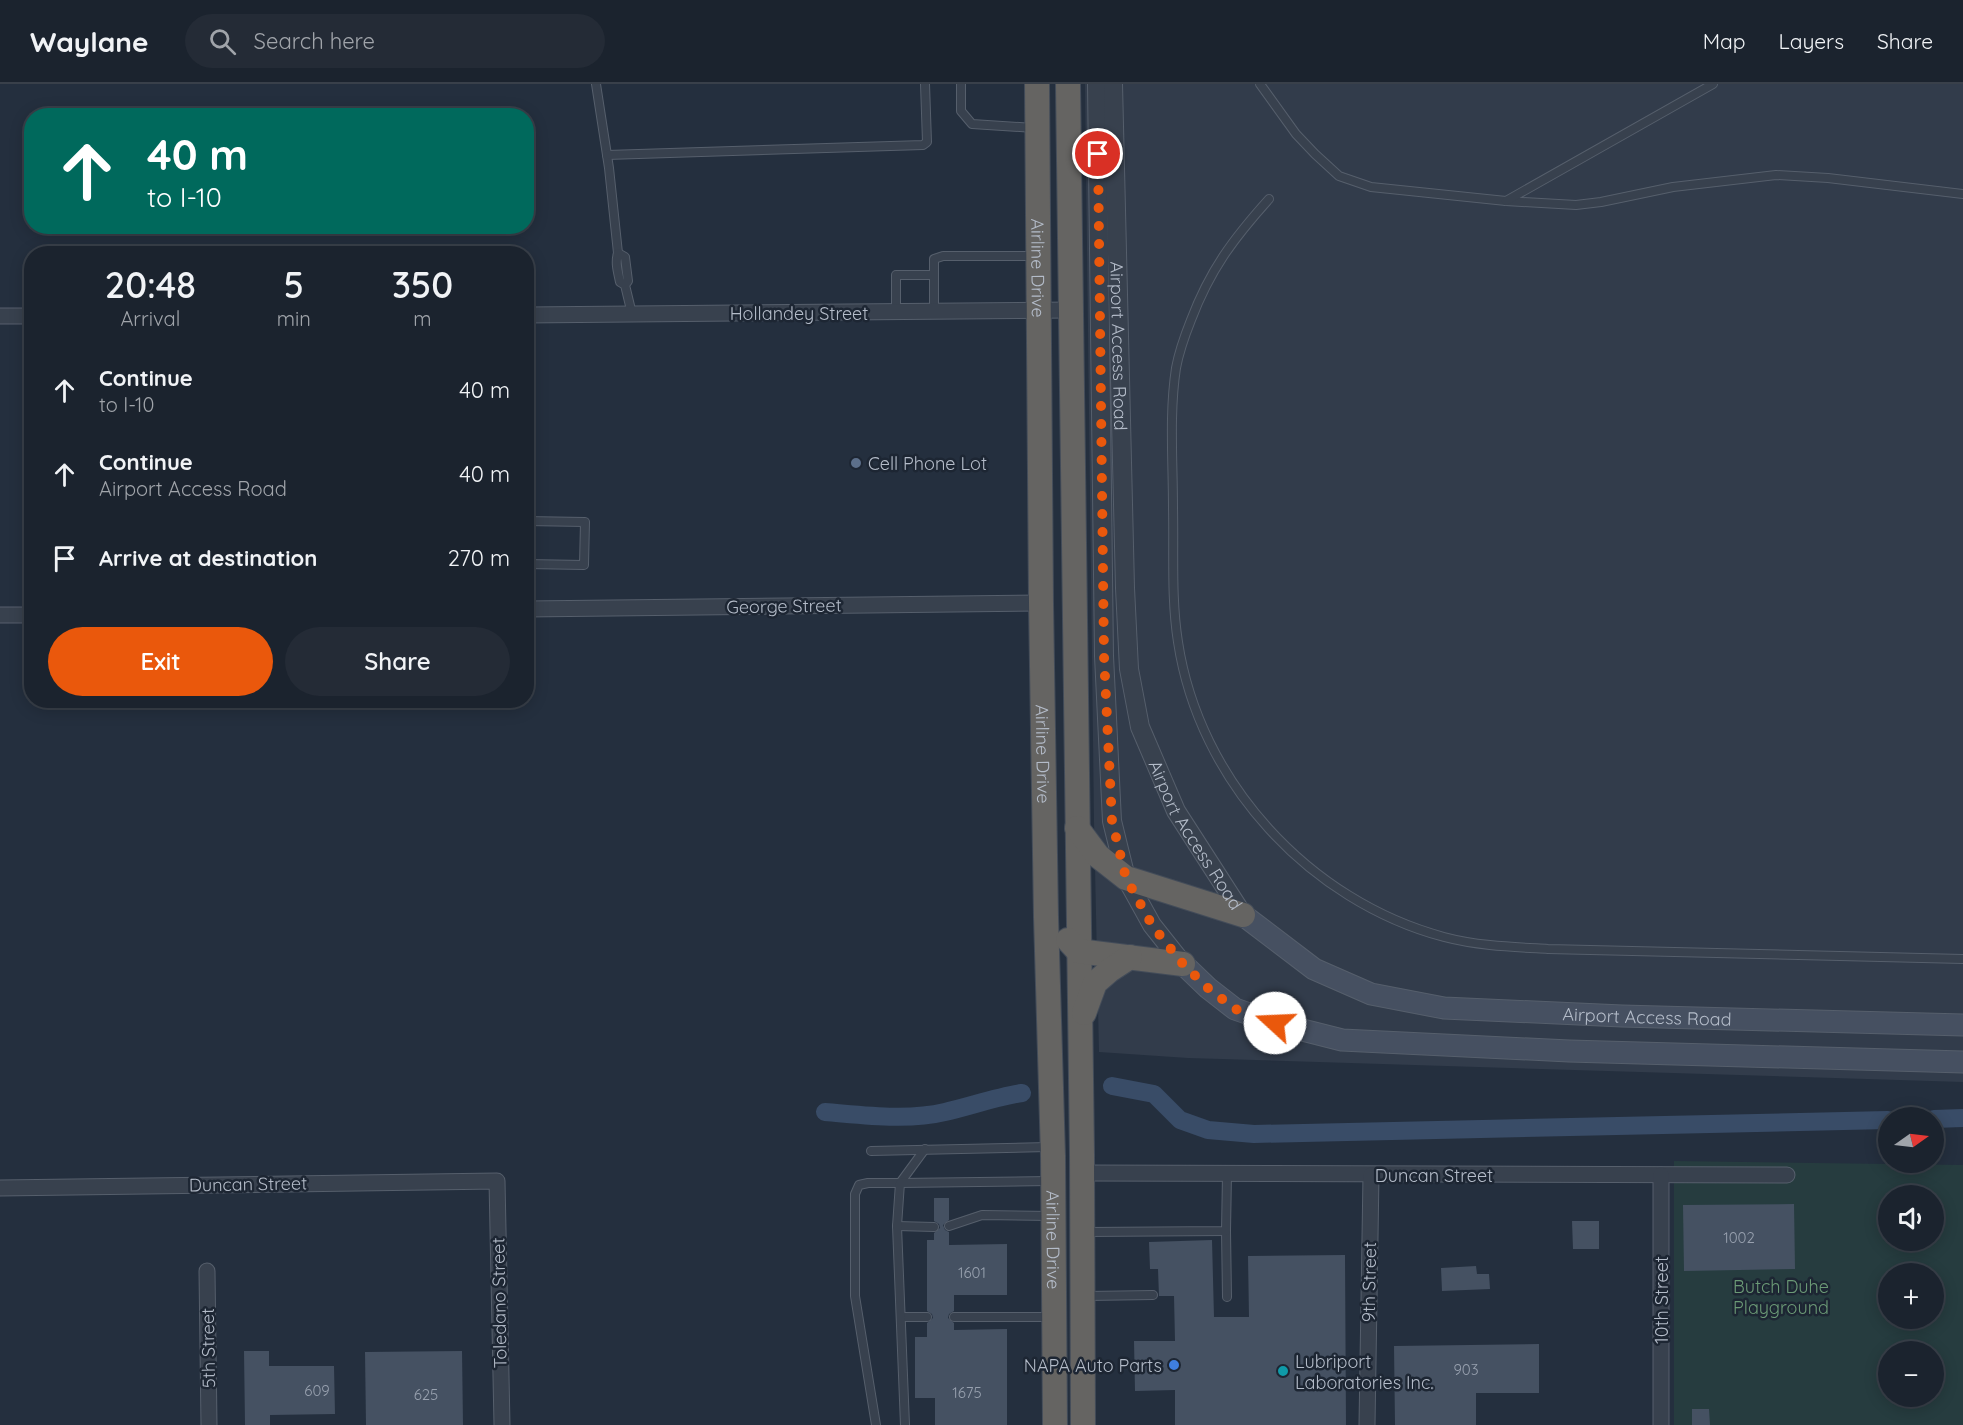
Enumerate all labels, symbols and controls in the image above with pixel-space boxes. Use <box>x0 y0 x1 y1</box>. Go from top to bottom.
search box <box>185 14 605 68</box>
text: Waylane <box>30 24 149 59</box>
icon: search <box>206 25 239 58</box>
text: Search here <box>254 27 375 55</box>
text: Map <box>1703 28 1746 54</box>
text: Layers <box>1779 28 1844 54</box>
text: Share <box>1877 28 1933 54</box>
text: 40 m <box>147 128 248 181</box>
pin <box>1072 128 1123 179</box>
icon: ahead <box>48 132 126 210</box>
icon: arrive <box>1081 137 1114 170</box>
text: to I-10 <box>147 180 222 214</box>
street label: Airline Drive <box>1027 218 1050 318</box>
street label: Airport Access Road <box>1106 261 1133 431</box>
text: 20:48 <box>105 262 196 307</box>
text: 5 <box>284 262 304 307</box>
text: 350 <box>392 262 453 307</box>
street label: Hollandey Street <box>730 302 868 325</box>
text: Arrival <box>120 306 180 331</box>
text: min <box>277 306 311 331</box>
text: m <box>413 306 432 331</box>
text: Continue <box>99 364 193 392</box>
icon: ahead <box>48 374 81 407</box>
text: 40 m <box>459 376 510 404</box>
text: to I-10 <box>99 392 154 417</box>
text: Continue <box>99 448 193 476</box>
place label: Cell Phone Lot <box>868 452 987 475</box>
marker: Cell Phone Lot <box>849 456 863 470</box>
icon: ahead <box>48 458 81 491</box>
text: 40 m <box>459 460 510 488</box>
text: Airport Access Road <box>99 476 287 501</box>
icon: arrive <box>48 542 81 575</box>
text: Arrive at destination <box>99 544 317 572</box>
text: 270 m <box>448 544 510 572</box>
street label: George Street <box>726 593 842 619</box>
button: Exit <box>48 627 273 696</box>
button: Share <box>285 627 510 696</box>
street label: Airline Drive <box>1031 704 1056 804</box>
street label: Airport Access Road <box>1144 757 1248 914</box>
position arrow <box>1243 991 1307 1055</box>
street label: Airport Access Road <box>1562 1002 1732 1030</box>
north arrow <box>1878 1107 1944 1173</box>
map controls <box>1878 1107 1944 1407</box>
street label: Duncan Street <box>1375 1164 1493 1187</box>
street label: Duncan Street <box>189 1171 307 1197</box>
button: sound <box>1878 1185 1944 1251</box>
street label: Airline Drive <box>1042 1190 1065 1290</box>
house number: 1002 <box>1723 1228 1755 1247</box>
street label: Toledano Street <box>486 1237 512 1369</box>
street label: 9th Street <box>1357 1242 1381 1322</box>
street label: 10th Street <box>1650 1256 1673 1344</box>
house number: 1601 <box>958 1263 986 1282</box>
button: + <box>1878 1263 1944 1329</box>
park label: Butch Duhe Playground <box>1733 1275 1829 1319</box>
street label: 5th Street <box>196 1308 220 1388</box>
button: − <box>1878 1341 1944 1407</box>
place label: Lubriport Laboratories Inc. <box>1295 1350 1434 1394</box>
place label: NAPA Auto Parts <box>1024 1354 1162 1377</box>
marker: NAPA Auto Parts <box>1167 1358 1181 1372</box>
house number: 903 <box>1453 1360 1479 1379</box>
marker: Lubriport Laboratories Inc. <box>1276 1364 1290 1378</box>
house number: 609 <box>304 1381 330 1400</box>
house number: 1675 <box>952 1383 982 1402</box>
house number: 625 <box>414 1385 438 1404</box>

